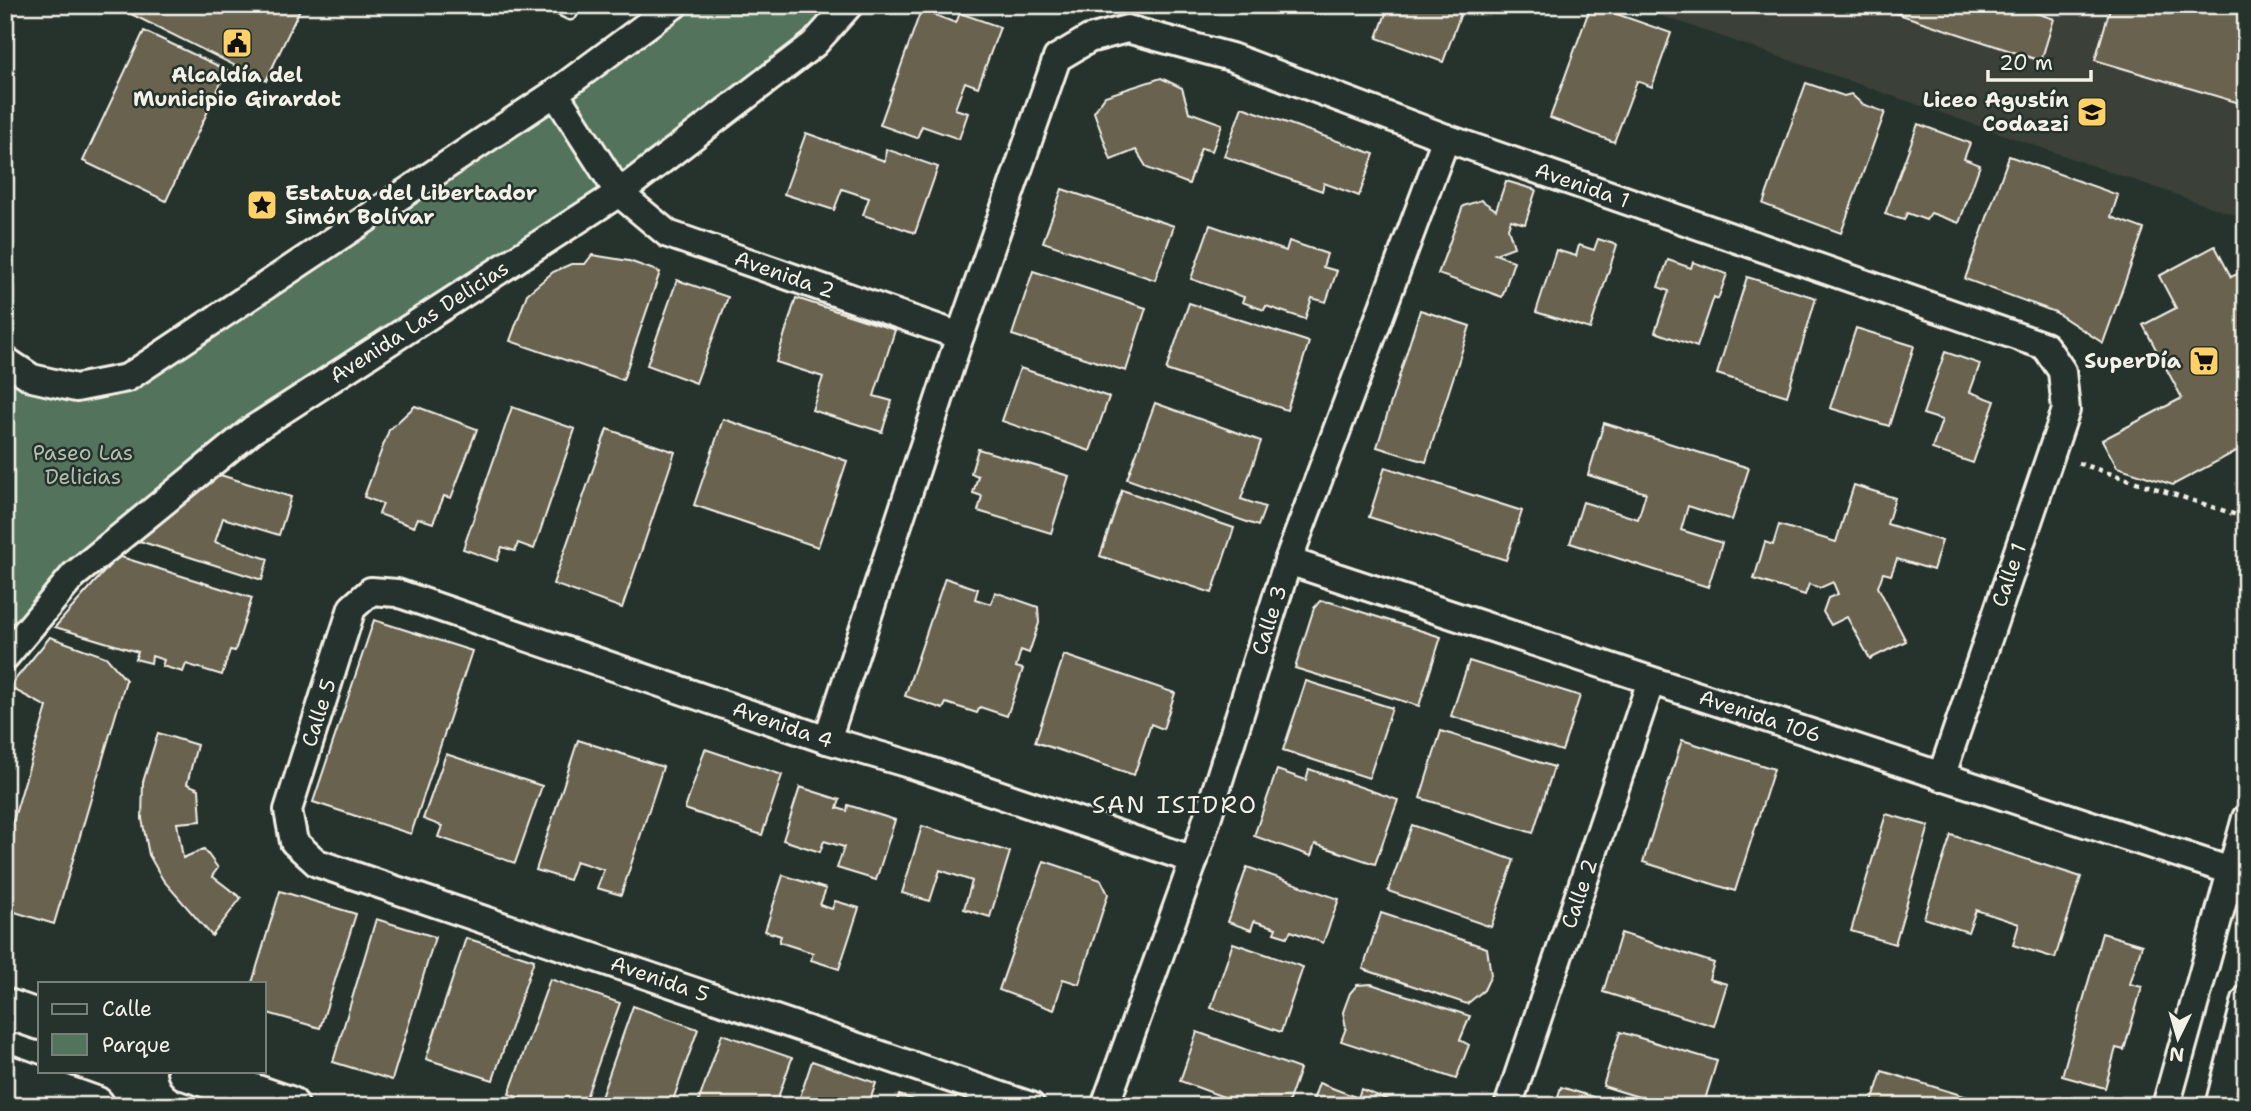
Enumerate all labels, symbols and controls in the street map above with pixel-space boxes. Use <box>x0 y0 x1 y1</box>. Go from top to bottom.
public building icon: Alcaldía del Municipio Girardot <box>220 26 254 60</box>
scale bar <box>1988 38 2092 82</box>
text: 20 m <box>1999 49 2053 77</box>
place label: Alcaldía del Municipio Girardot <box>133 61 341 113</box>
place label: Liceo Agustín Codazzi <box>1923 86 2069 138</box>
school or university icon: Liceo Agustín Codazzi <box>2075 95 2109 129</box>
street label: Avenida 1 <box>1531 156 1633 215</box>
place label: Estatua del Libertador Simón Bolívar <box>285 179 537 231</box>
place icon: Estatua del Libertador Simón Bolívar <box>245 188 279 222</box>
street label: Avenida 2 <box>731 244 838 305</box>
street label: Avenida Las Delicias <box>325 254 514 390</box>
supermarket icon: SuperDía <box>2187 344 2221 378</box>
place label: SuperDía <box>2084 347 2182 375</box>
park label: Paseo Las Delicias <box>33 439 133 491</box>
street label: Calle 1 <box>1985 539 2033 611</box>
street label: Calle 3 <box>1245 582 1294 659</box>
street label: Calle 5 <box>295 675 343 750</box>
street label: Avenida 106 <box>1696 683 1825 749</box>
street label: Avenida 4 <box>729 695 837 755</box>
district label: SAN ISIDRO <box>1092 789 1258 821</box>
street label: Calle 2 <box>1555 855 1604 932</box>
street label: Avenida 5 <box>607 949 713 1009</box>
legend <box>38 982 266 1072</box>
text: Calle <box>102 995 152 1023</box>
north arrow <box>2142 1002 2212 1072</box>
text: Parque <box>102 1031 171 1059</box>
text: N <box>2168 1041 2185 1068</box>

